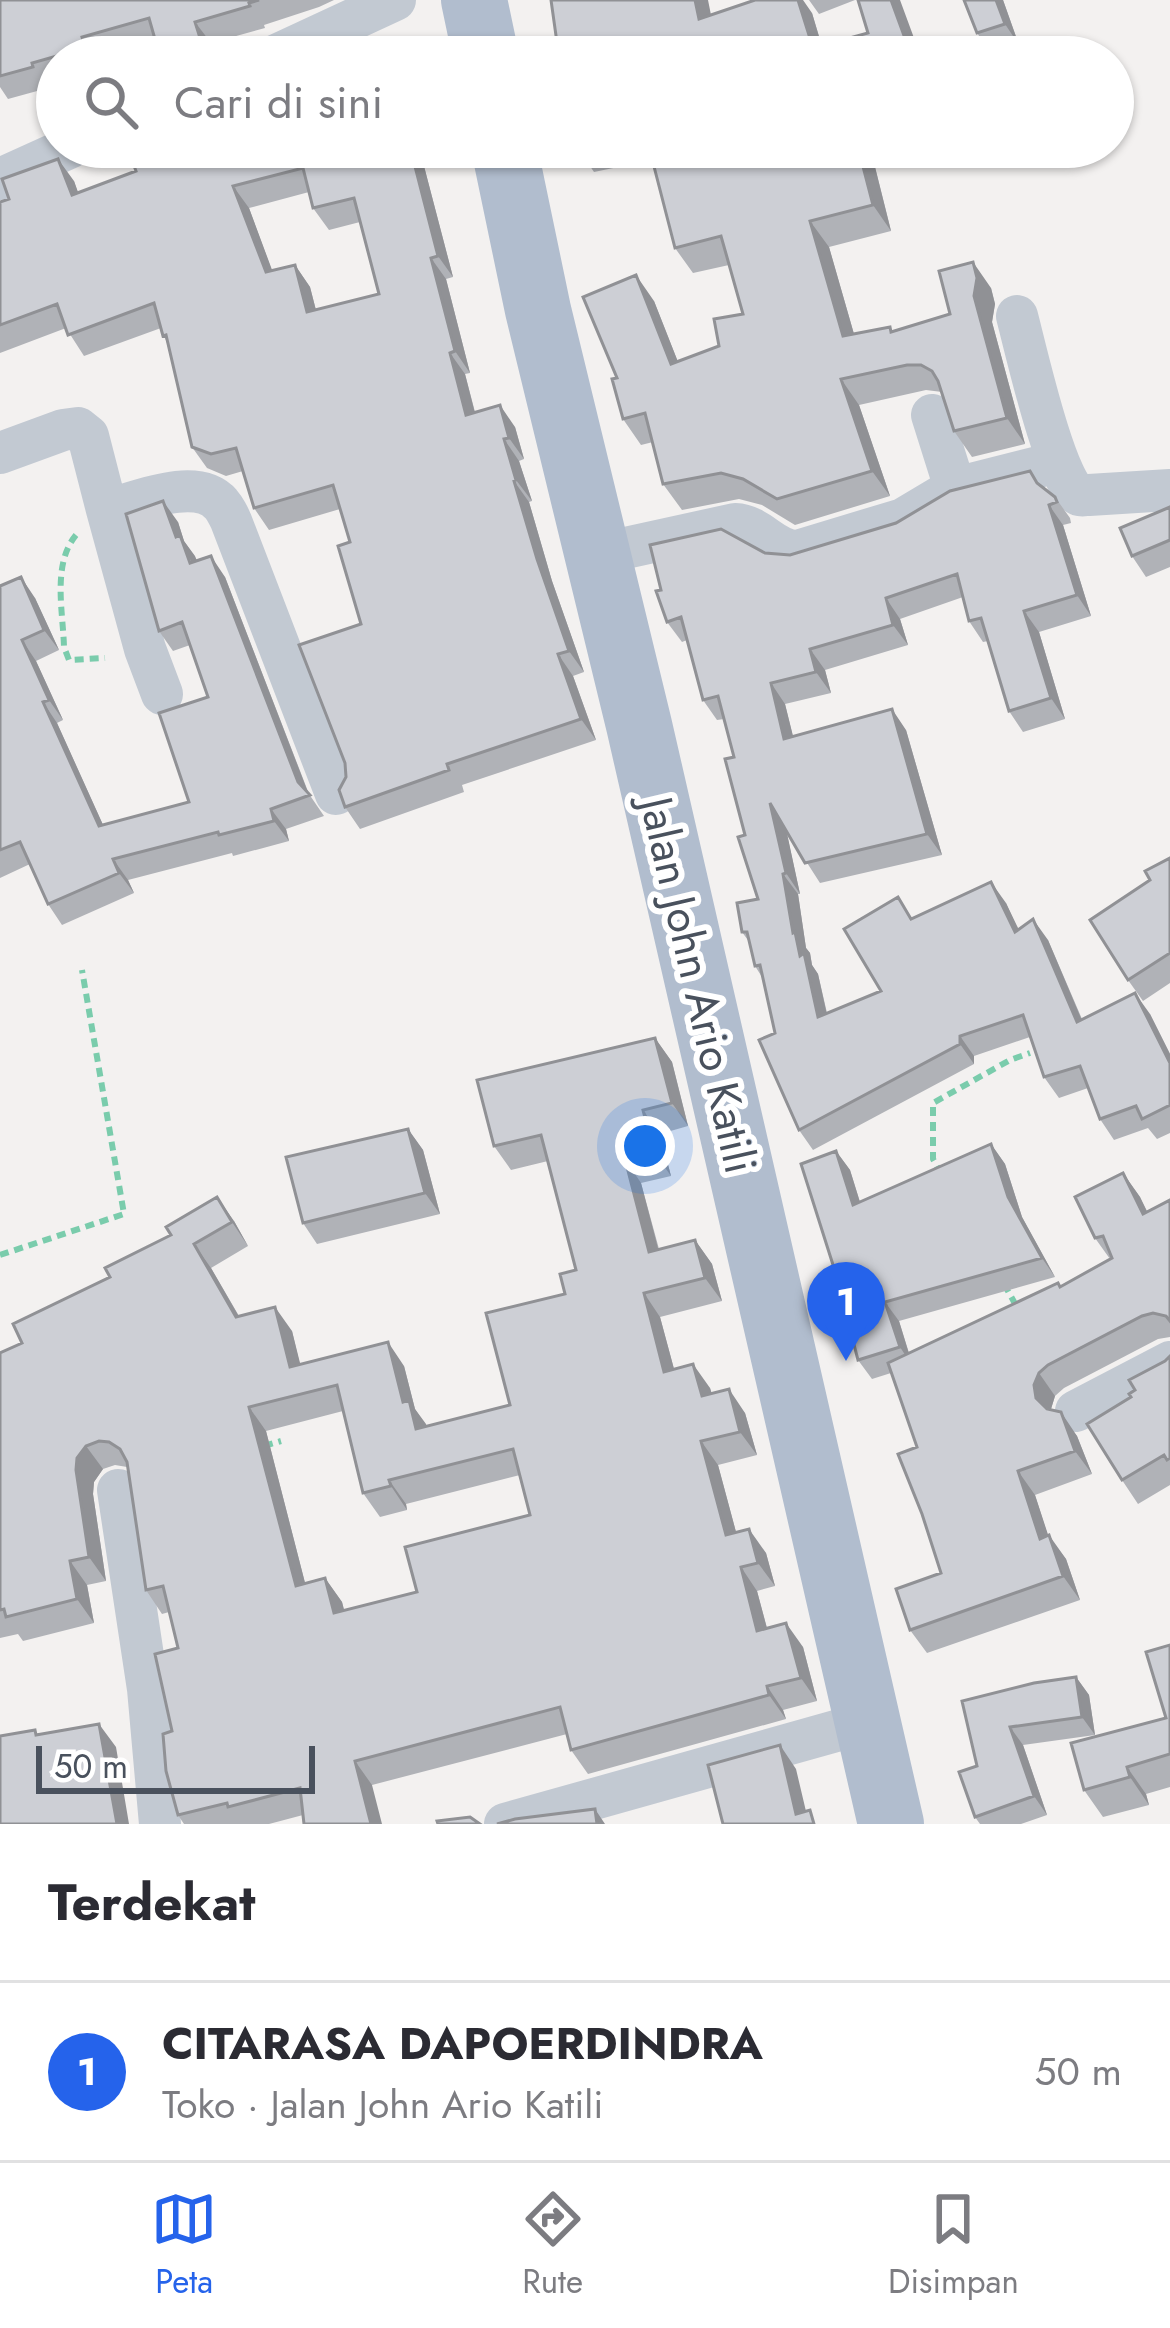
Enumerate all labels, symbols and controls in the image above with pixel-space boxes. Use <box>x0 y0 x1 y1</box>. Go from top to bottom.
search box <box>36 36 1134 168</box>
icon: search <box>78 69 144 135</box>
text: Cari di sini <box>174 70 383 135</box>
street label: Jalan John Ario Katili <box>623 786 773 1180</box>
your location <box>615 1116 675 1176</box>
pin: 1 <box>807 1262 885 1361</box>
scale bar <box>36 1740 315 1793</box>
text: 50 m <box>54 1743 128 1790</box>
text: Terdekat <box>48 1865 256 1939</box>
text: CITARASA DAPOERDINDRA <box>162 2011 763 2076</box>
text: 1 <box>77 2043 97 2100</box>
text: 50 m <box>1034 2043 1122 2100</box>
text: Toko · Jalan John Ario Katili <box>162 2076 603 2133</box>
tab: Peta <box>151 2186 217 2305</box>
tab: Rute <box>520 2186 586 2305</box>
tab: Disimpan <box>888 2186 1019 2305</box>

